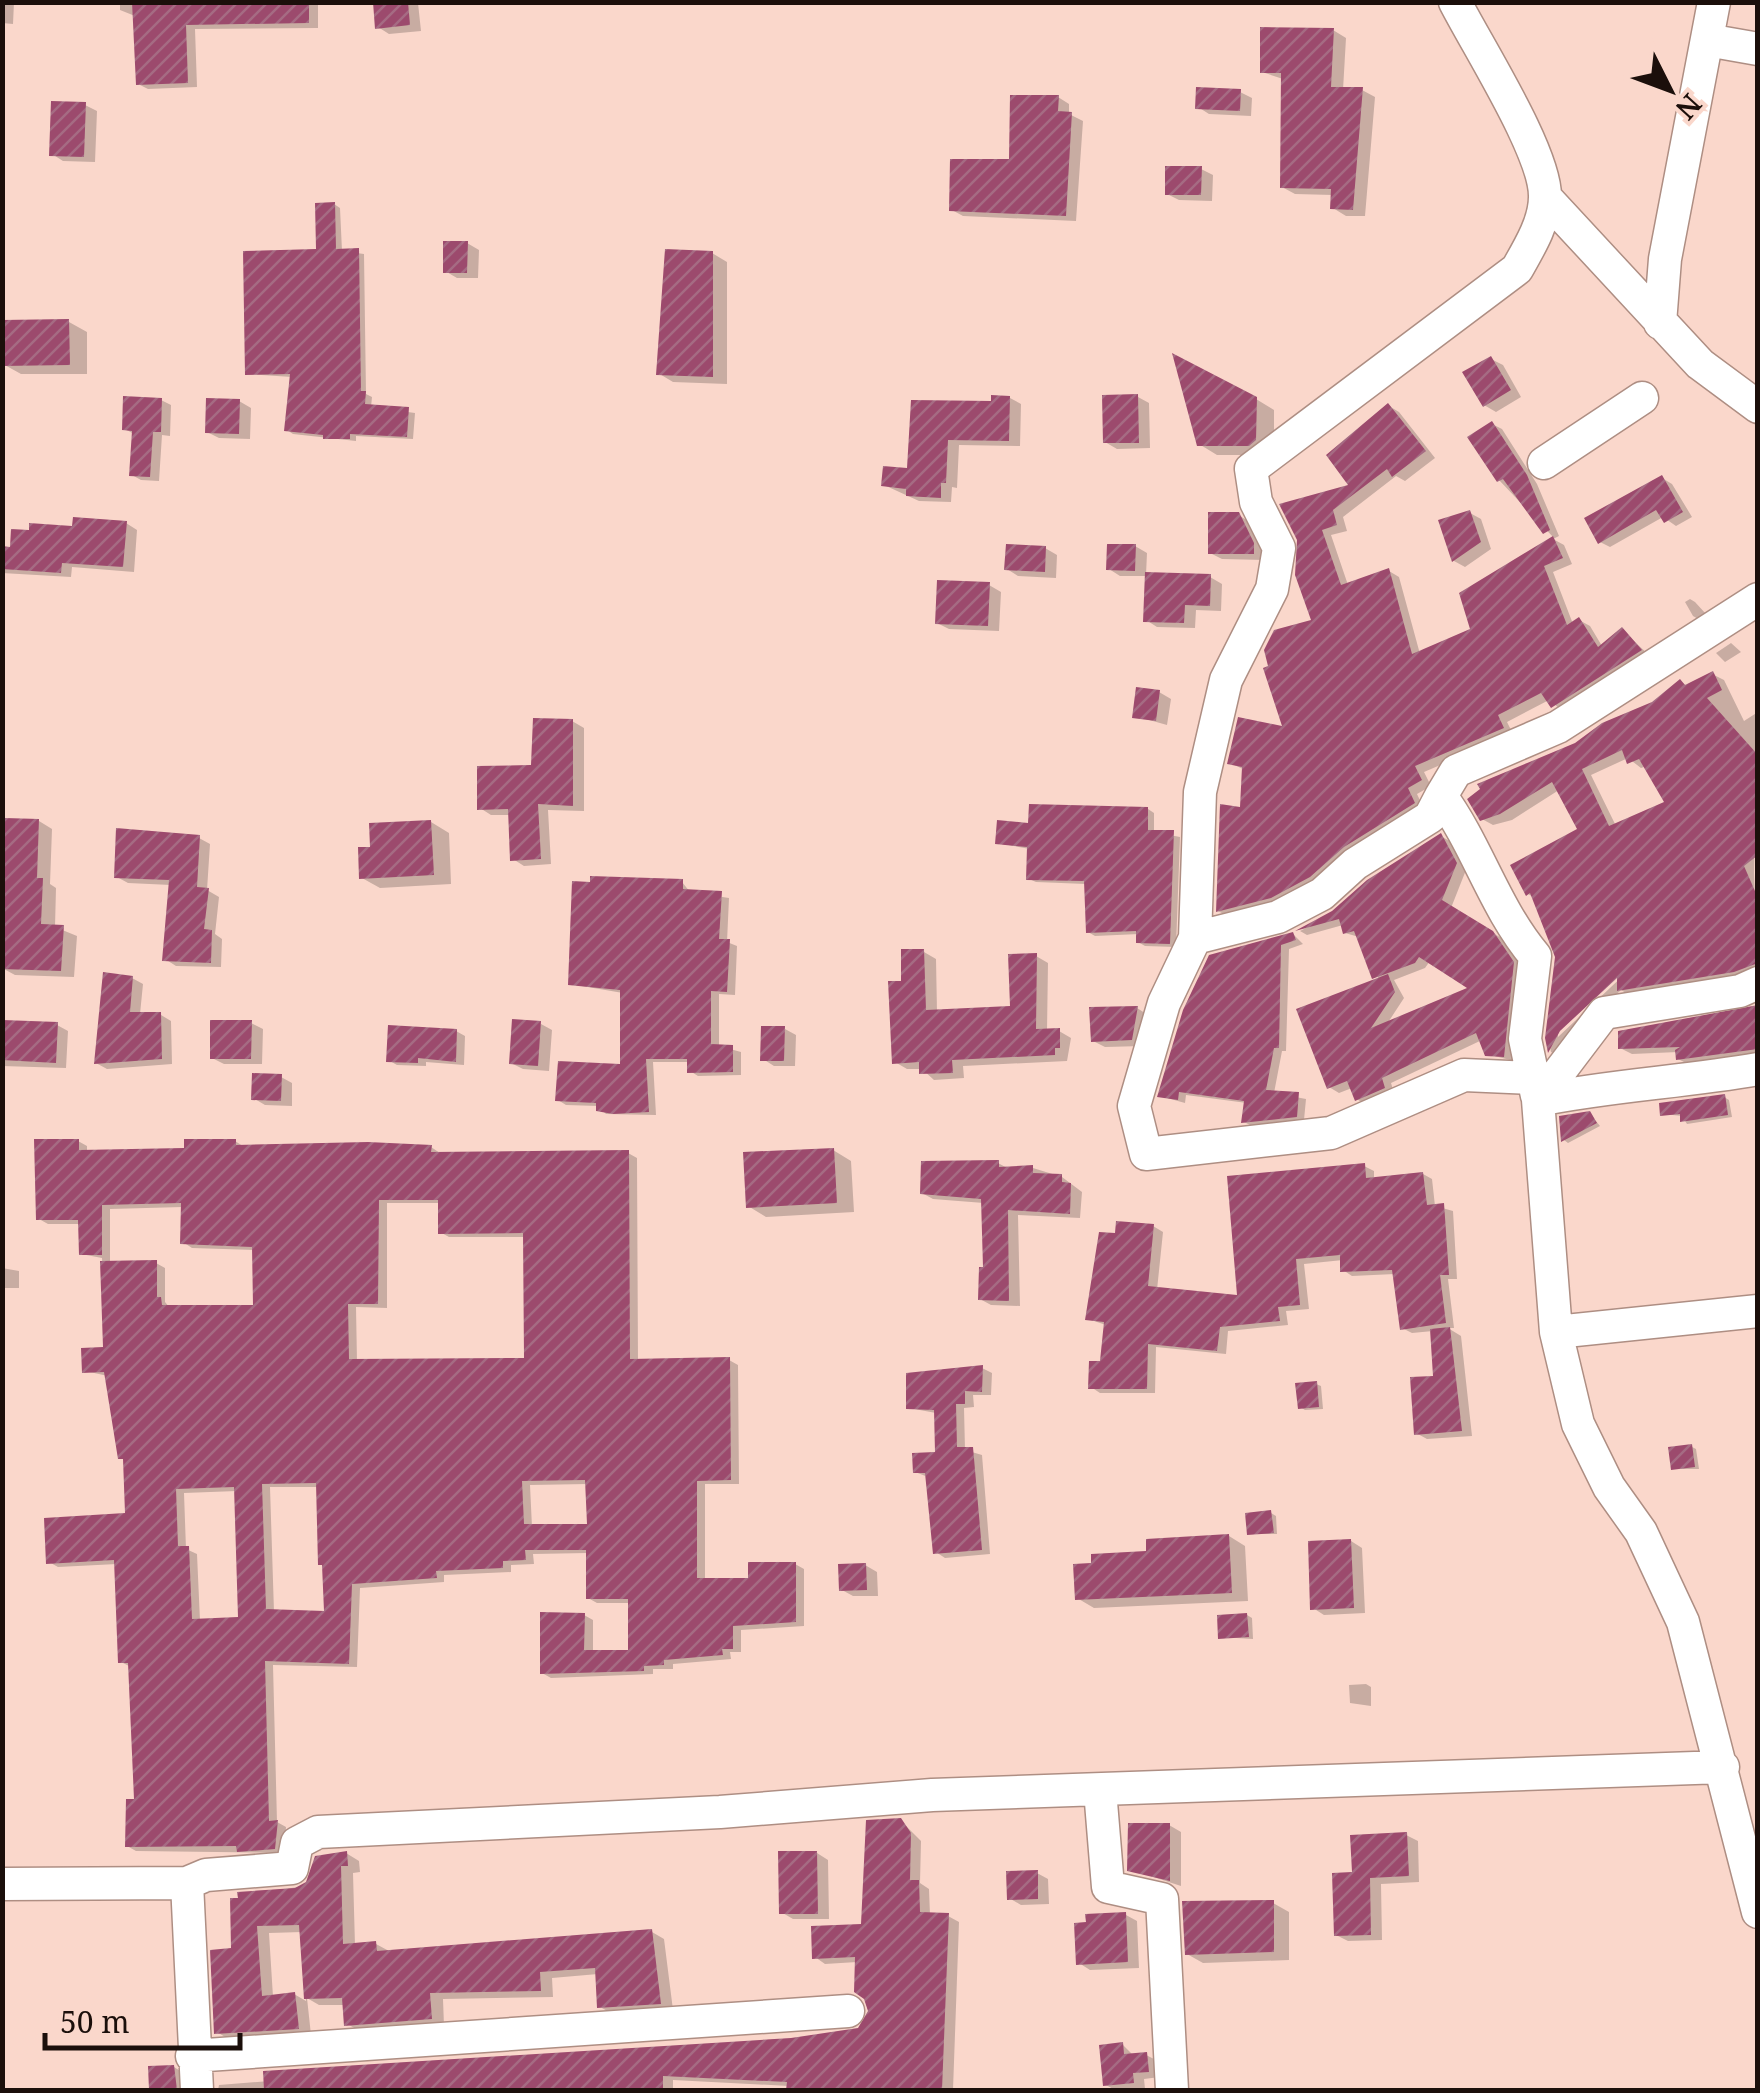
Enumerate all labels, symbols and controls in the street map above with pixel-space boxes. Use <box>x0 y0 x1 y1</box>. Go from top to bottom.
north arrow <box>1620 40 1720 140</box>
text: N <box>1668 86 1711 128</box>
scale bar <box>45 1988 240 2050</box>
text: 50 m <box>60 2001 130 2042</box>

